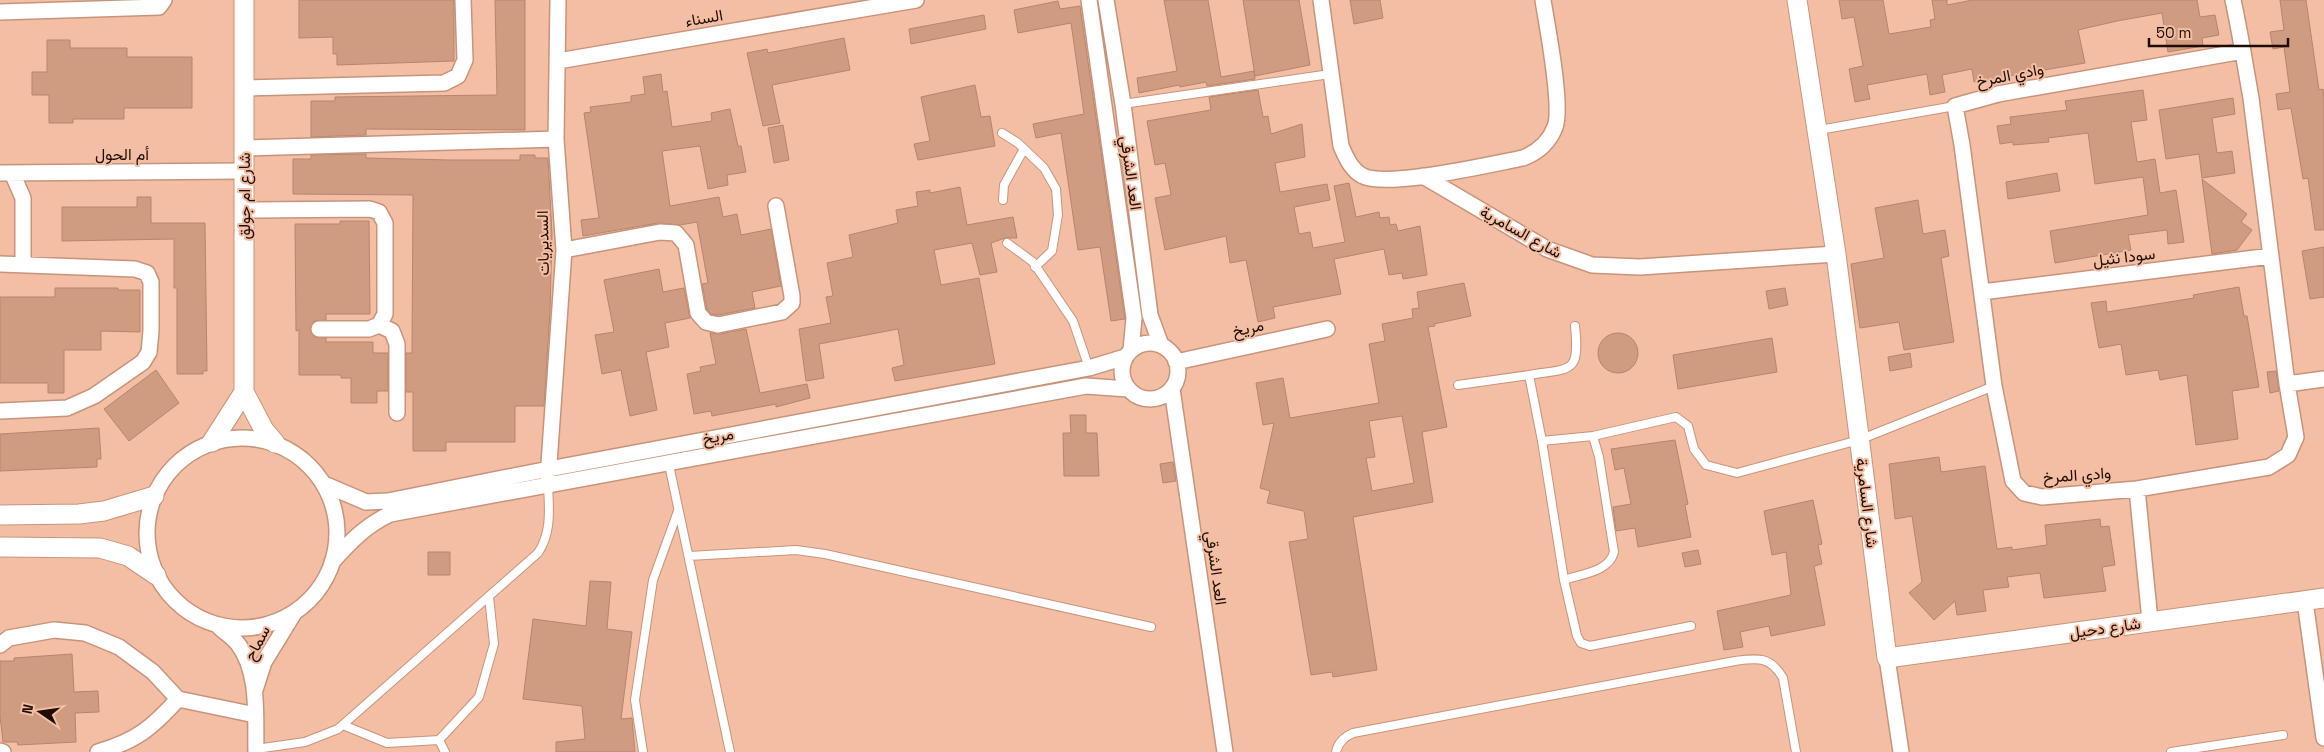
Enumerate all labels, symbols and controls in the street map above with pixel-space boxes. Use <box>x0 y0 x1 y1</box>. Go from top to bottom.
street label: السناء <box>684 4 724 32</box>
scale bar <box>2149 15 2288 47</box>
text: 50 m <box>2156 23 2191 42</box>
street label: وادي المرخ <box>1974 58 2046 95</box>
street label: العد الشرقي <box>1112 135 1147 212</box>
street label: أم الحول <box>95 144 149 165</box>
street label: شارع ام جولق <box>234 152 256 240</box>
street label: شارع السامرية <box>1476 201 1566 264</box>
street label: السديريات <box>532 210 554 276</box>
street label: سودا نثيل <box>2092 243 2156 271</box>
street label: مريخ <box>1230 314 1266 343</box>
street label: مريخ <box>701 423 736 450</box>
street label: شارع السامرية <box>1850 457 1883 549</box>
street label: وادي المرخ <box>2042 462 2112 491</box>
street label: العد الشرقي <box>1197 530 1232 607</box>
street label: شارع دحيل <box>2068 613 2142 644</box>
street label: سماح <box>239 622 276 665</box>
north arrow <box>15 687 65 737</box>
text: N <box>18 702 37 716</box>

